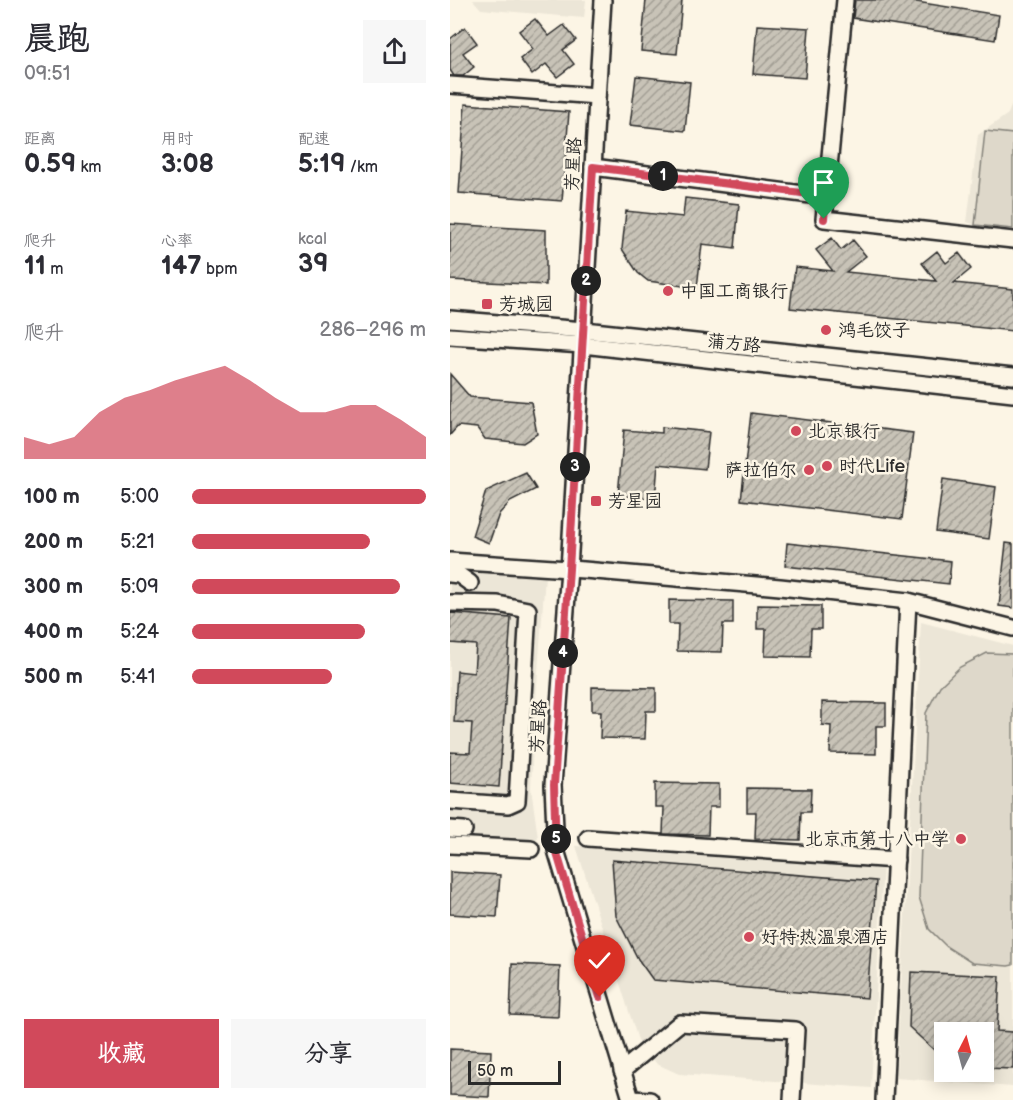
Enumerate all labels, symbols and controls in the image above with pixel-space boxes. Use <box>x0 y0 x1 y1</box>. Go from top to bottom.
text: 晨跑 <box>24 19 90 59</box>
button: share <box>363 20 426 83</box>
text: 09:51 <box>24 62 71 86</box>
text: 距离 <box>24 130 56 149</box>
text: 用时 <box>161 130 193 149</box>
text: 配速 <box>298 130 330 149</box>
street label: 芳星路 <box>562 137 585 192</box>
text: 0.59 <box>24 149 76 180</box>
text: 3:08 <box>161 149 214 180</box>
text: 5:19 <box>298 149 345 180</box>
pin <box>798 157 849 219</box>
text: km <box>76 158 102 177</box>
text: /km <box>345 158 378 177</box>
pin: 1 <box>648 161 678 191</box>
text: 1 <box>660 166 666 185</box>
icon: arrive <box>807 166 840 199</box>
text: kcal <box>298 230 327 249</box>
text: 爬升 <box>24 232 56 251</box>
text: 心率 <box>161 232 193 251</box>
text: 39 <box>298 249 328 280</box>
text: 11 <box>24 251 46 282</box>
text: 147 <box>161 251 202 282</box>
text: m <box>46 260 63 279</box>
text: bpm <box>202 260 237 279</box>
pin: 2 <box>571 266 601 296</box>
text: 2 <box>581 271 591 290</box>
place label: 中国工商银行 <box>680 281 788 302</box>
marker: 中国工商银行 <box>661 284 675 298</box>
place label: 芳城园 <box>499 294 553 315</box>
marker: 芳城园 <box>480 297 494 311</box>
text: 286–296 m <box>320 318 426 342</box>
place label: 鸿毛饺子 <box>838 320 910 341</box>
text: 爬升 <box>24 321 64 345</box>
marker: 鸿毛饺子 <box>819 323 833 337</box>
street label: 蒲方路 <box>706 330 762 357</box>
place label: 北京银行 <box>808 421 880 442</box>
marker: 北京银行 <box>789 424 803 438</box>
pin: 3 <box>560 452 590 482</box>
place label: 时代Life <box>839 456 905 477</box>
text: 3 <box>570 457 580 476</box>
marker: 时代Life <box>820 459 834 473</box>
place label: 萨拉伯尔 <box>725 460 797 481</box>
marker: 萨拉伯尔 <box>802 463 816 477</box>
text: 100 m <box>24 485 80 509</box>
text: 5:00 <box>120 485 159 509</box>
place label: 芳星园 <box>608 491 662 512</box>
marker: 芳星园 <box>589 494 603 508</box>
text: 200 m <box>24 530 83 554</box>
text: 5:21 <box>120 530 155 554</box>
text: 300 m <box>24 575 83 599</box>
text: 5:09 <box>120 575 159 599</box>
text: 400 m <box>24 620 83 644</box>
text: 5:24 <box>120 620 159 644</box>
pin: 4 <box>548 638 578 668</box>
text: 4 <box>558 643 568 662</box>
text: 500 m <box>24 665 83 689</box>
text: 5:41 <box>120 665 155 689</box>
street label: 芳星路 <box>526 698 551 754</box>
pin: 5 <box>541 824 571 854</box>
text: 5 <box>551 829 561 848</box>
place label: 北京市第十八中学 <box>805 829 949 850</box>
marker: 北京市第十八中学 <box>954 832 968 846</box>
place label: 好特·热温泉酒店 <box>761 927 889 948</box>
marker: 好特·热温泉酒店 <box>742 930 756 944</box>
pin <box>574 935 625 997</box>
icon: check <box>583 944 616 977</box>
button: 收藏 <box>24 1019 219 1088</box>
button: 分享 <box>231 1019 426 1088</box>
north arrow <box>934 1022 994 1082</box>
map controls <box>934 1022 994 1082</box>
scale bar <box>468 1058 561 1086</box>
text: 50 m <box>477 1062 513 1081</box>

